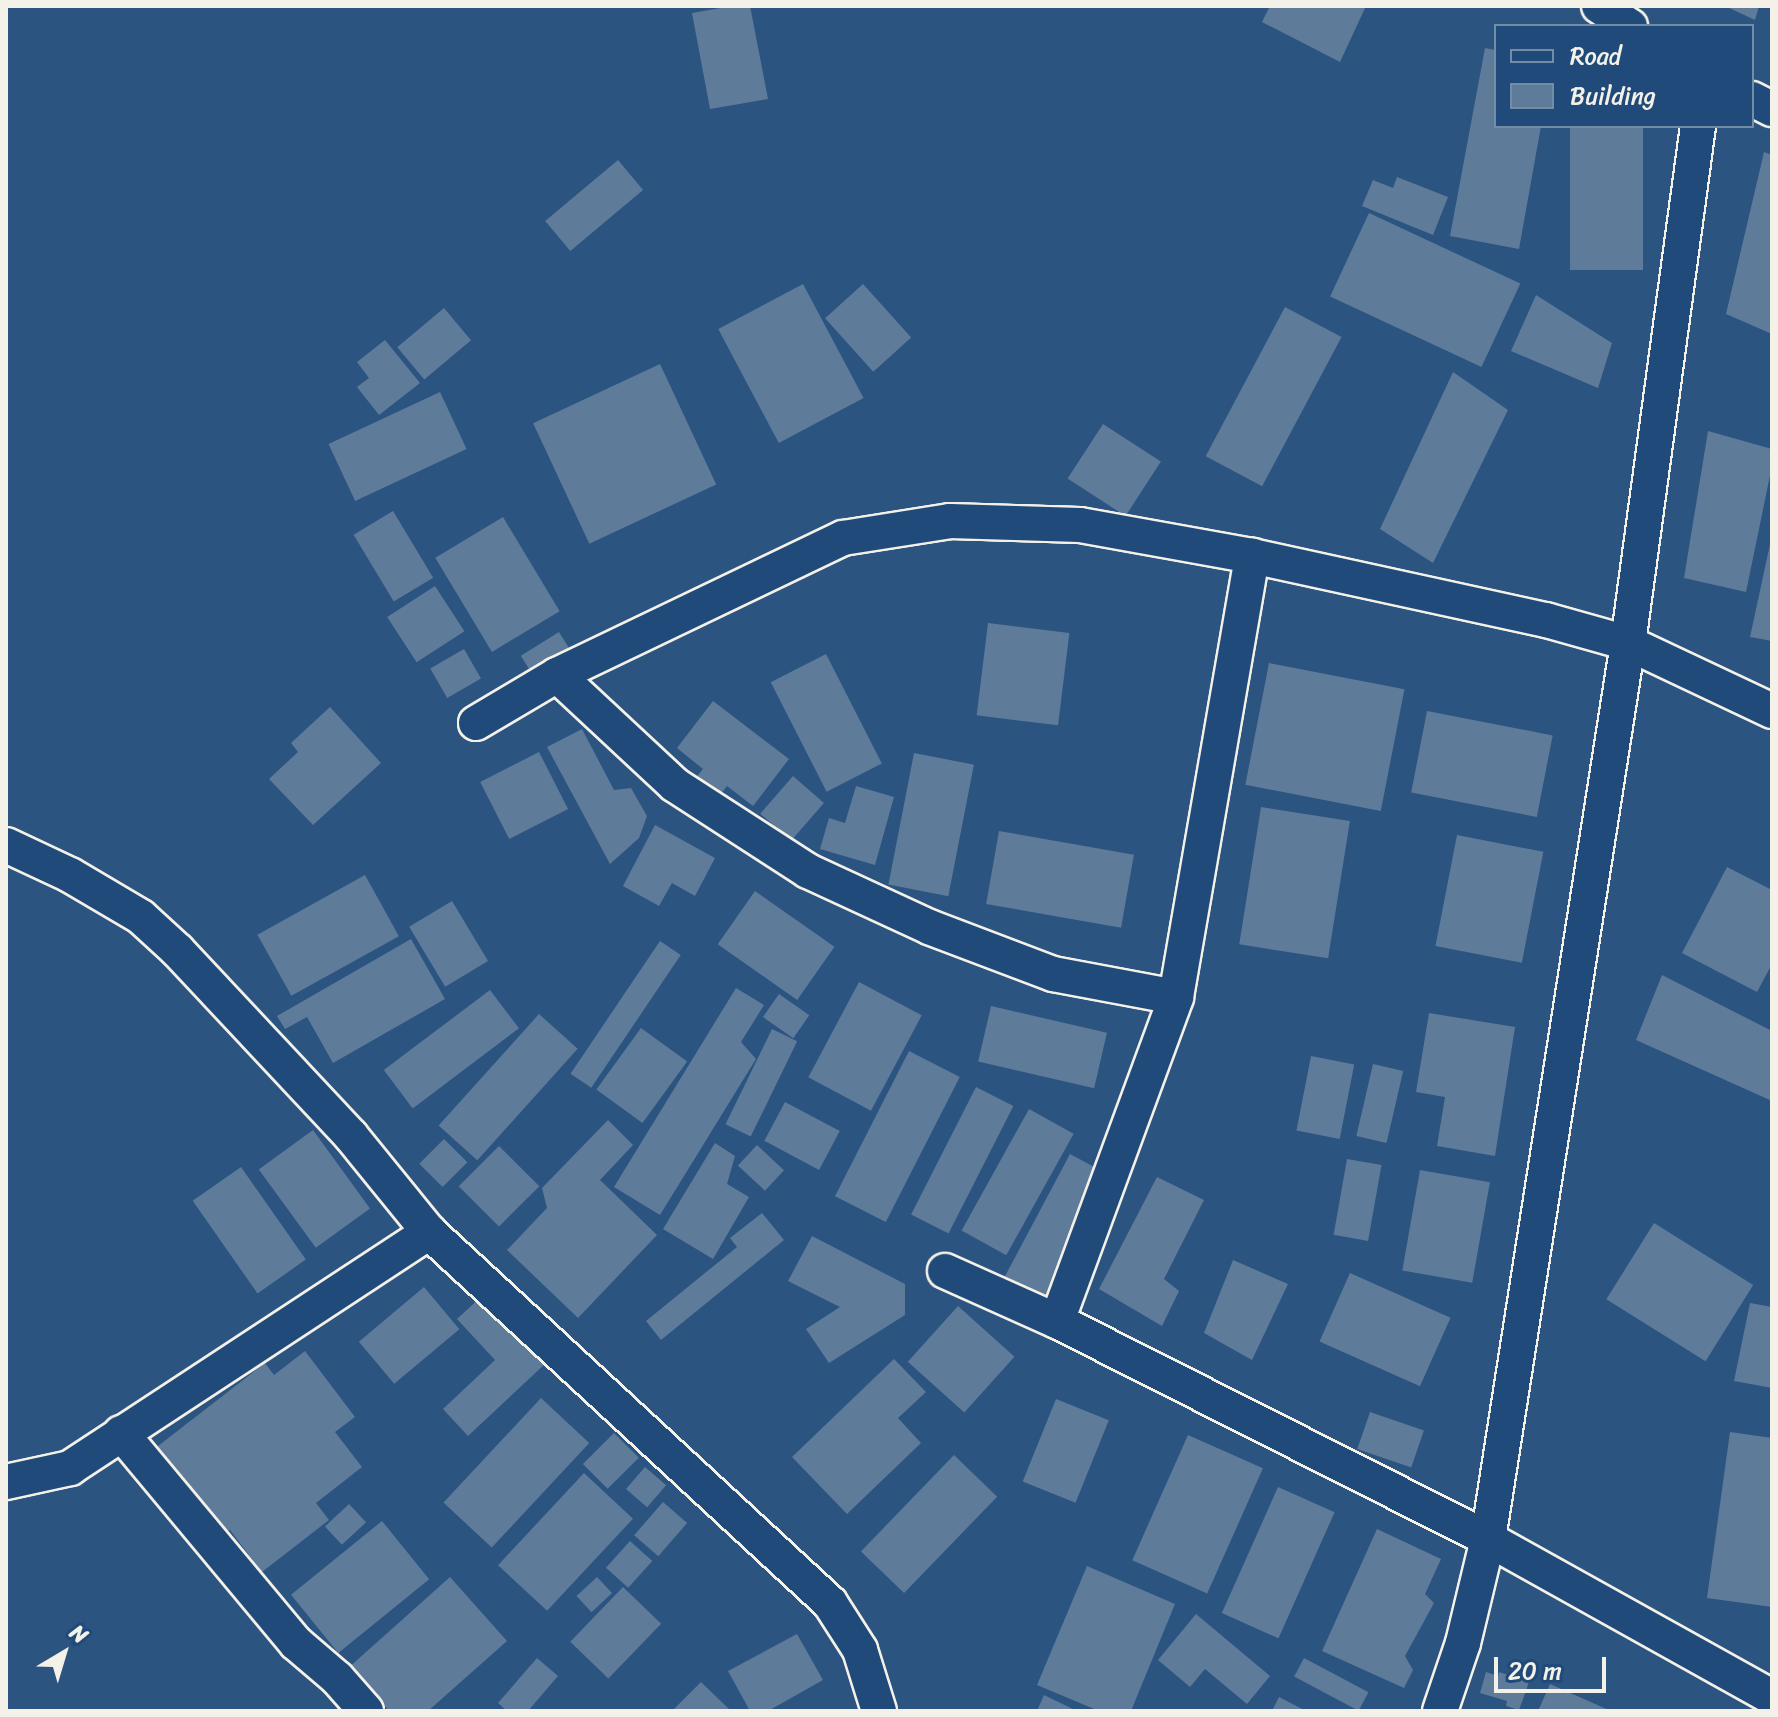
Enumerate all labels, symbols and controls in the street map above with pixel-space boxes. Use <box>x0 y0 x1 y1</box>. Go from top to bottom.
legend <box>1494 24 1754 128</box>
text: Road <box>1570 35 1621 77</box>
text: Building <box>1570 75 1656 117</box>
north arrow <box>24 1613 104 1693</box>
text: N <box>61 1614 97 1654</box>
scale bar <box>1498 1641 1610 1691</box>
text: 20 m <box>1508 1650 1562 1692</box>

